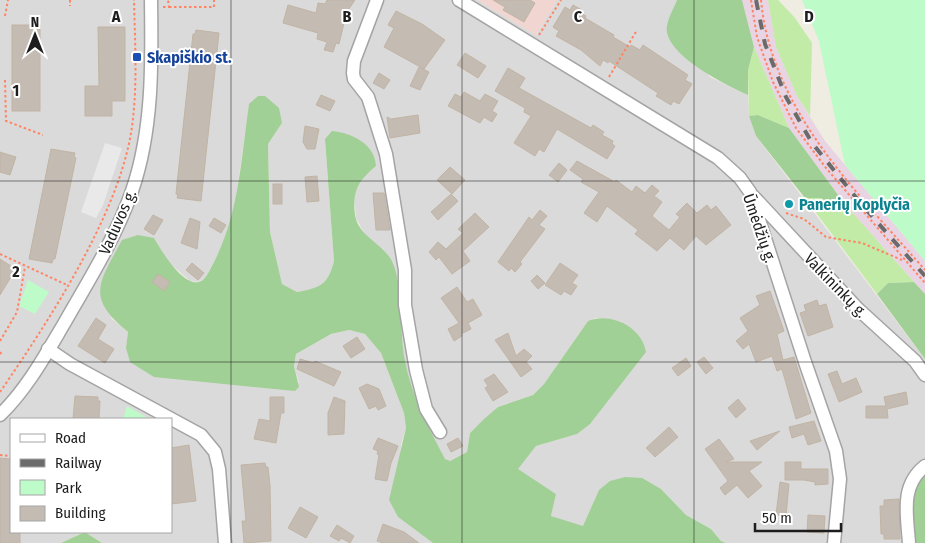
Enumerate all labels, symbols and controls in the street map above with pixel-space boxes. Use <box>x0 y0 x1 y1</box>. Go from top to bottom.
text: A <box>111 7 121 26</box>
text: B <box>343 7 352 26</box>
text: C <box>574 7 583 26</box>
text: D <box>804 7 814 26</box>
north arrow <box>10 10 60 60</box>
text: N <box>31 14 39 31</box>
place label: Skapiškio st. <box>147 48 232 67</box>
marker: Skapiškio st. <box>131 51 143 63</box>
text: 1 <box>13 81 19 100</box>
street label: Vaduvos g. <box>95 187 140 258</box>
street label: Ūmėdžių g. <box>739 191 780 265</box>
place label: Panerių Koplyčia <box>799 195 910 214</box>
marker: Panerių Koplyčia <box>783 198 795 210</box>
street label: Valkininkų g. <box>800 249 871 322</box>
text: 2 <box>11 262 20 281</box>
legend <box>10 418 172 533</box>
text: Road <box>55 429 86 447</box>
text: Railway <box>55 454 102 472</box>
text: Park <box>55 479 82 497</box>
scale bar <box>755 500 841 532</box>
text: Building <box>55 504 106 522</box>
text: 50 m <box>762 509 792 527</box>

